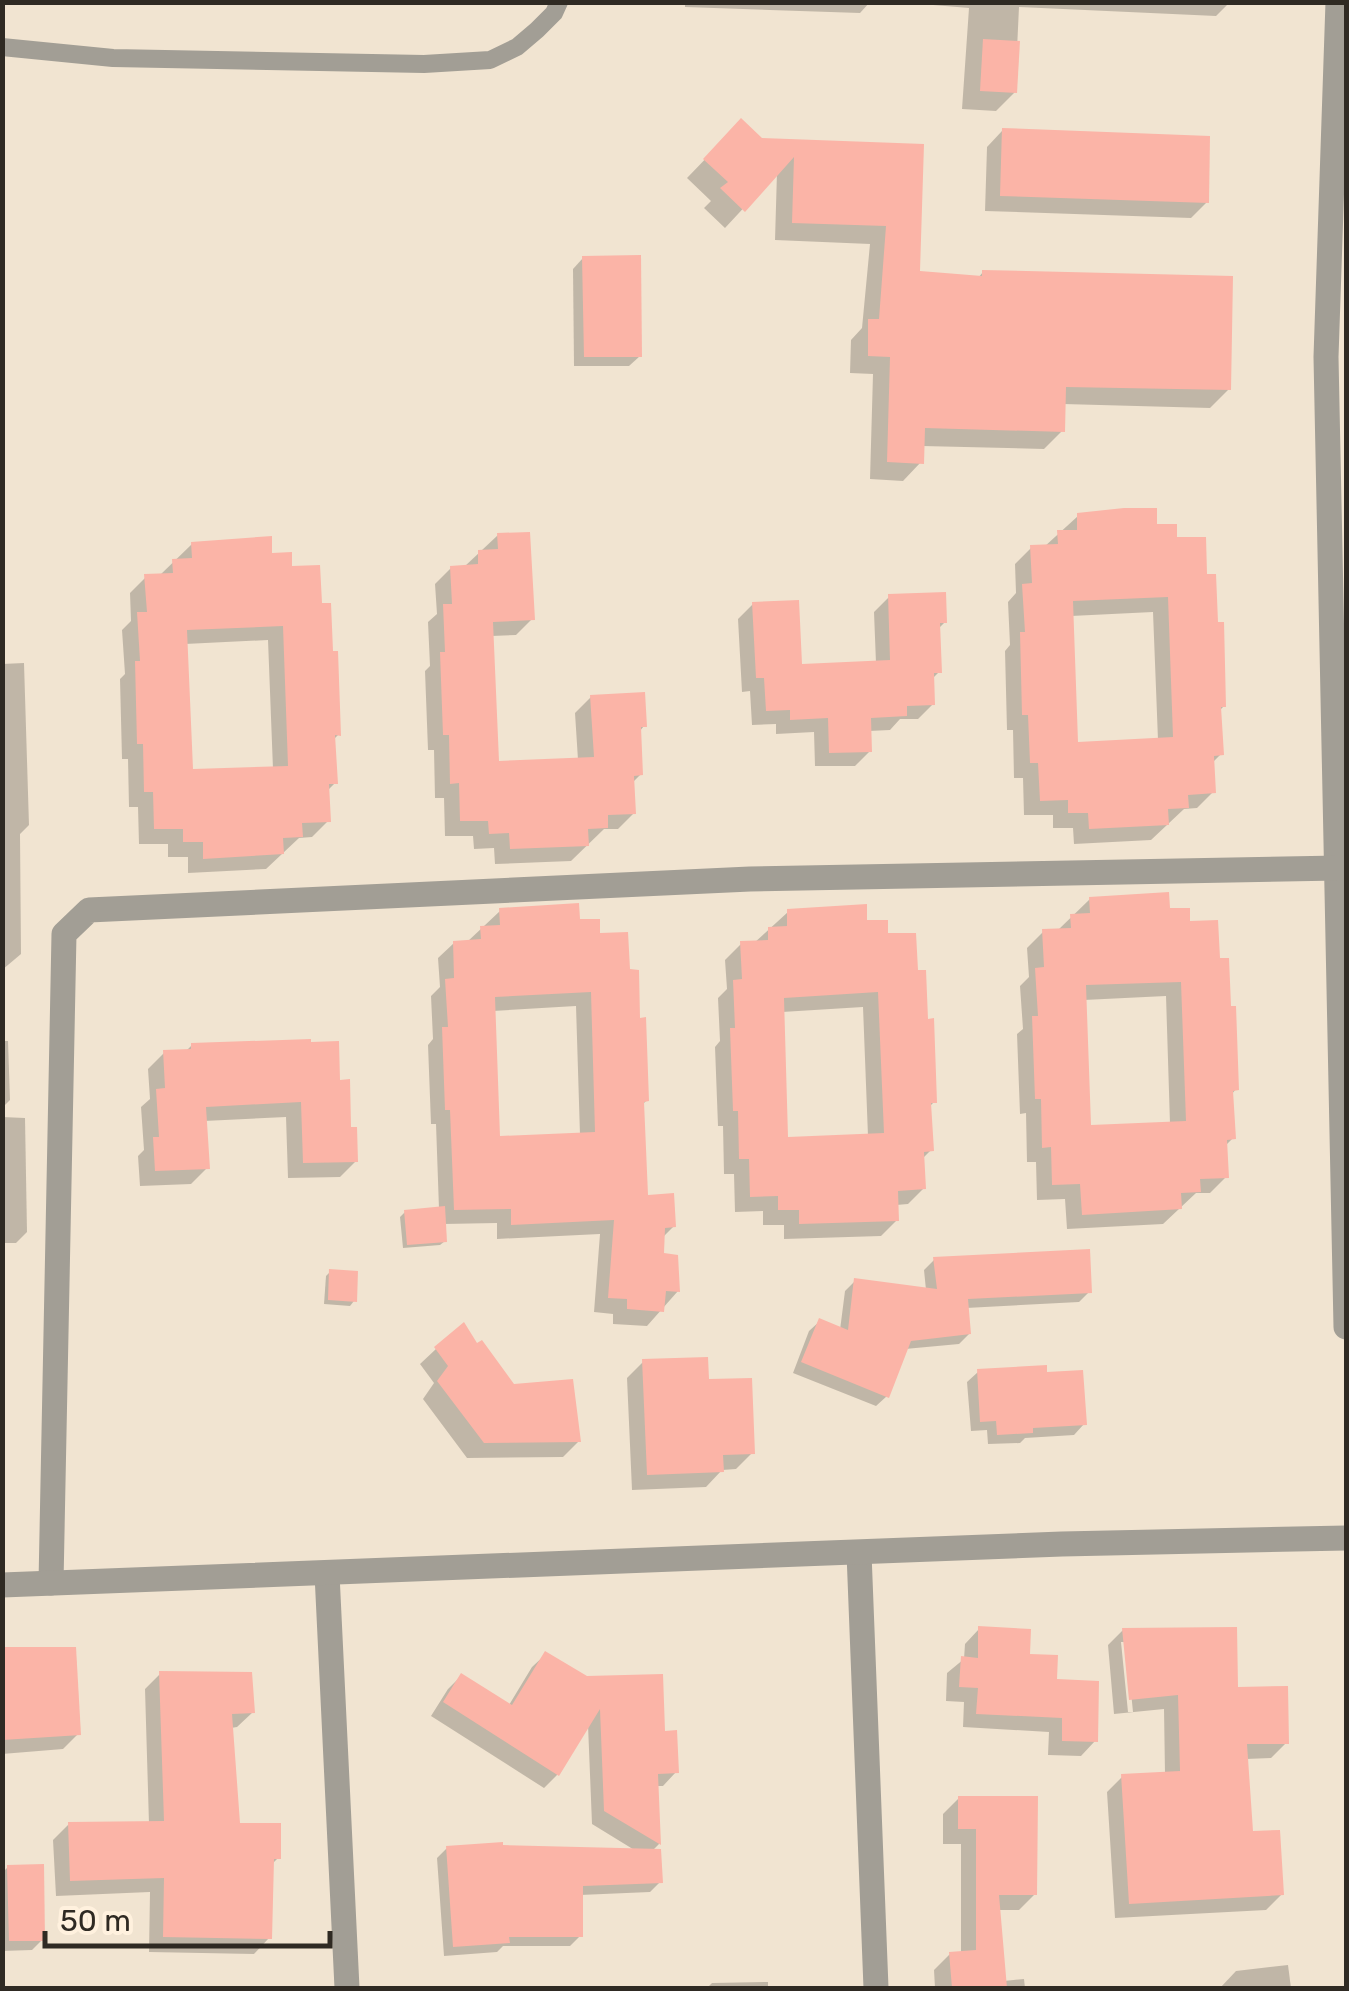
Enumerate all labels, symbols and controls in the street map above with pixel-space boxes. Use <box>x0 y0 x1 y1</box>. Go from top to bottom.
scale bar <box>45 1886 330 1948</box>
text: 50 m <box>60 1903 131 1939</box>

